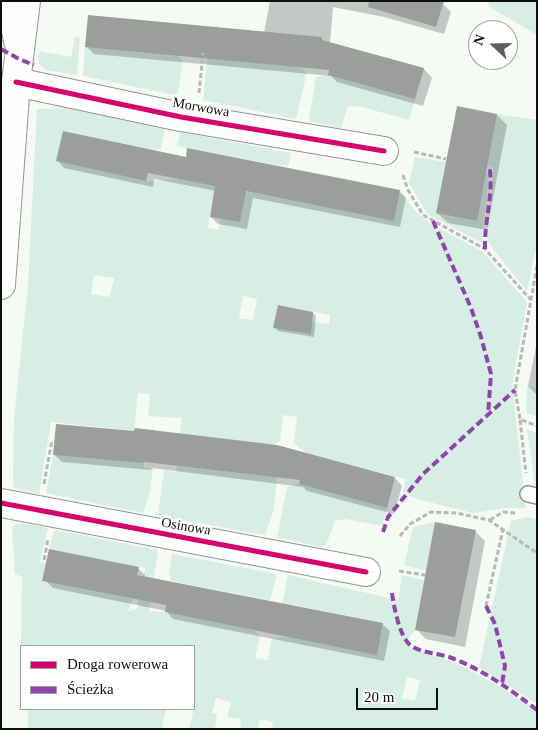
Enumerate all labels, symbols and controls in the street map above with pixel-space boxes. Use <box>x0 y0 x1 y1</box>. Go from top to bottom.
north arrow <box>468 20 518 70</box>
text: N <box>471 32 488 47</box>
street label: Morwowa <box>171 95 231 121</box>
street label: Osinowa <box>160 514 212 540</box>
legend <box>20 645 195 710</box>
text: Droga rowerowa <box>67 656 168 672</box>
scale bar <box>358 678 440 710</box>
text: Ścieżka <box>67 681 114 697</box>
text: 20 m <box>364 689 394 705</box>

